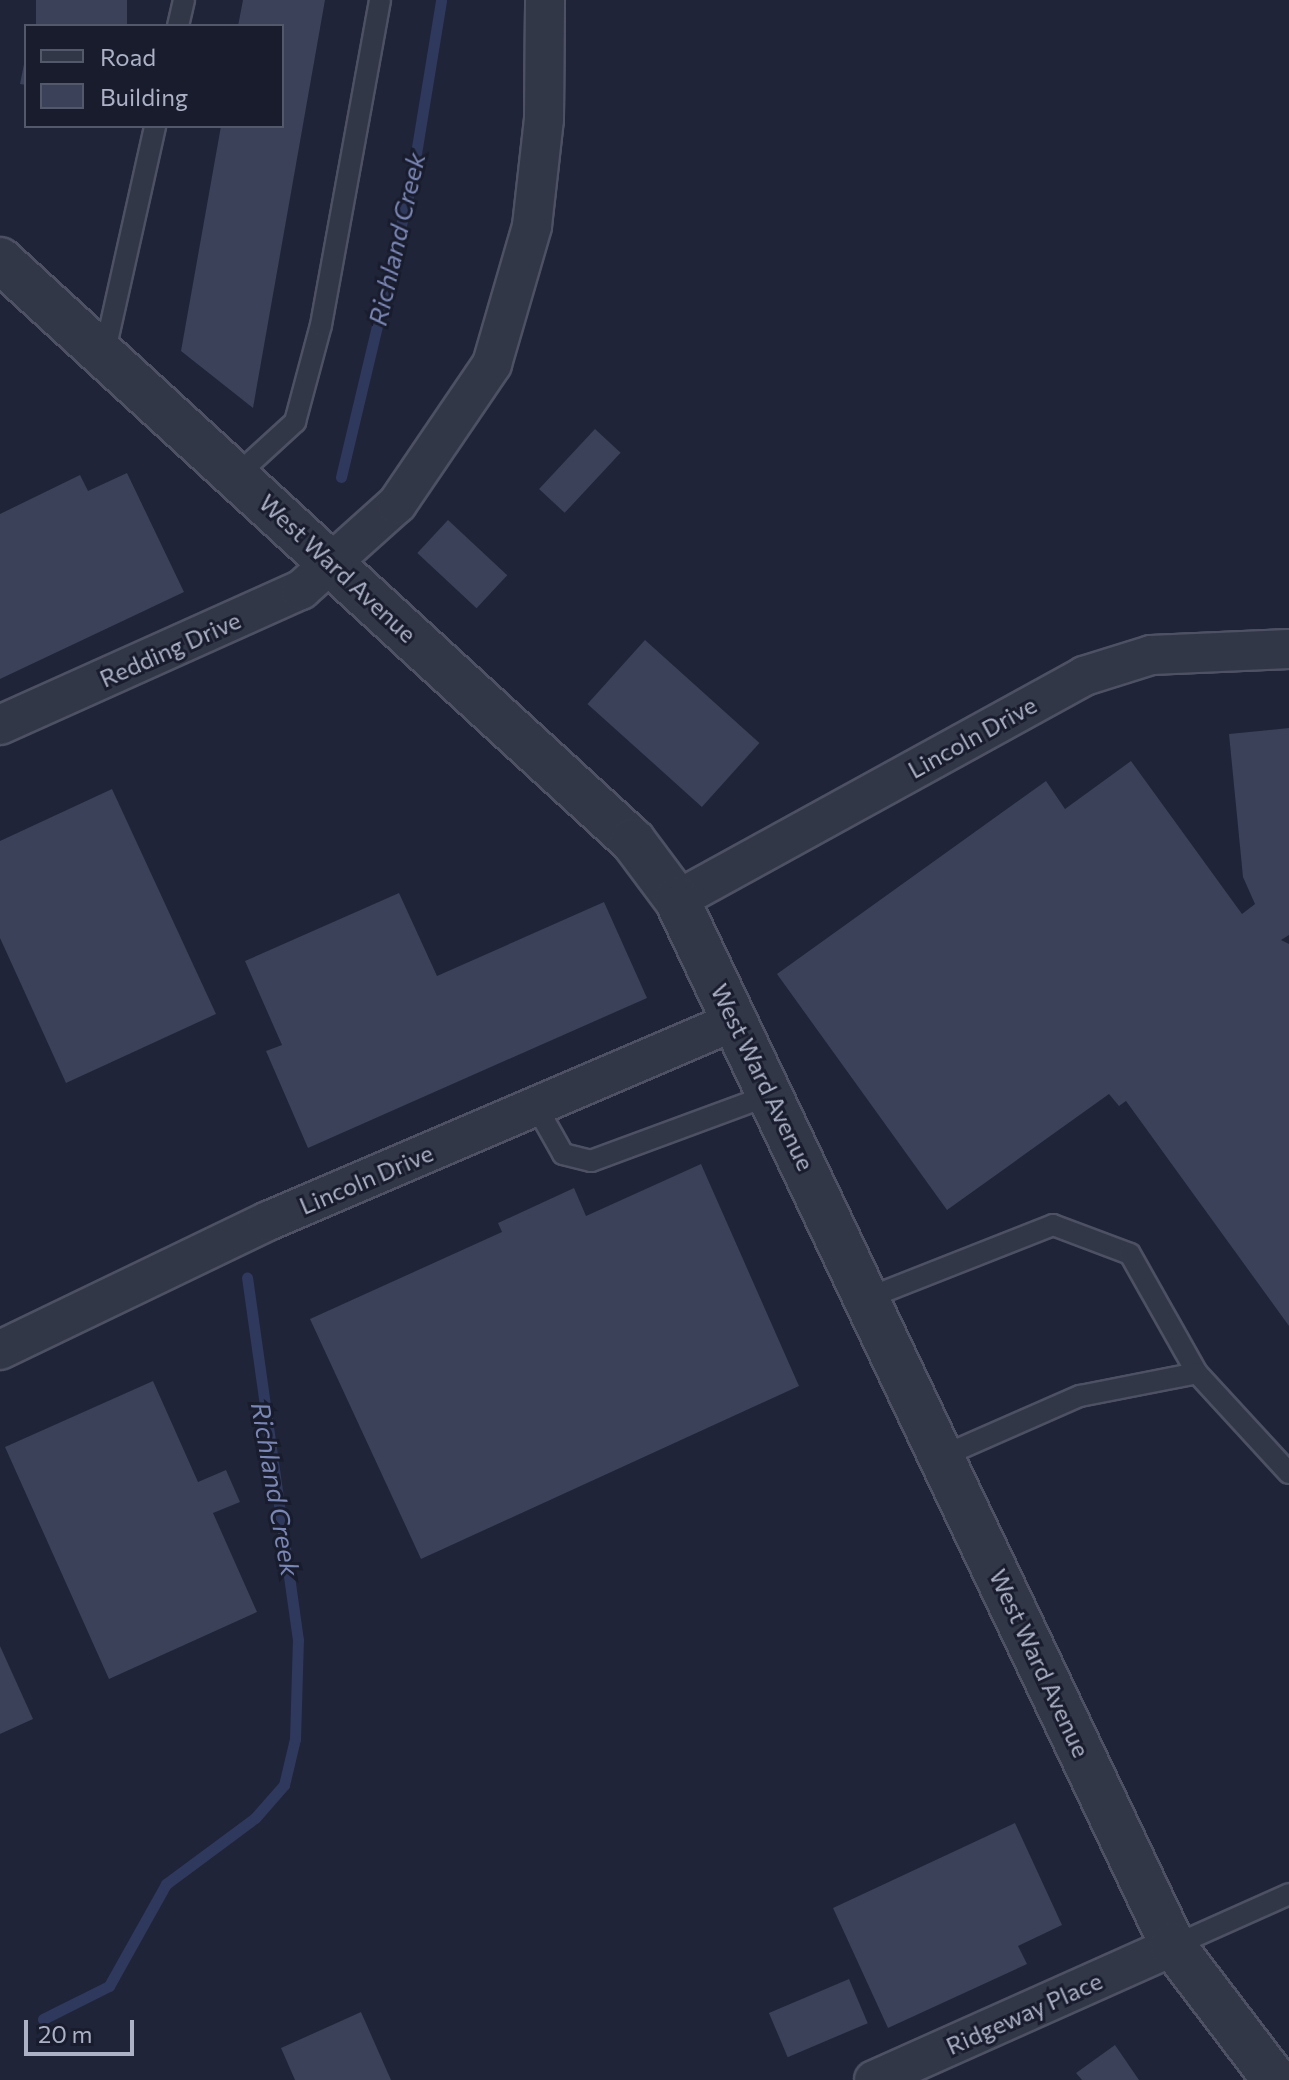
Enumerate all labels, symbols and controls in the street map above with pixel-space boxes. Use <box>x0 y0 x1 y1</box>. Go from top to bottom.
legend <box>24 24 284 128</box>
text: Road <box>100 42 156 71</box>
text: Building <box>100 82 188 111</box>
water label: Richland Creek <box>361 150 431 328</box>
street label: West Ward Avenue <box>254 488 422 648</box>
street label: Redding Drive <box>95 605 245 693</box>
street label: Lincoln Drive <box>903 690 1041 784</box>
street label: West Ward Avenue <box>705 979 821 1175</box>
street label: Lincoln Drive <box>295 1138 437 1220</box>
water label: Richland Creek <box>245 1400 307 1578</box>
street label: West Ward Avenue <box>984 1564 1096 1762</box>
street label: Ridgeway Place <box>942 1966 1106 2060</box>
scale bar <box>28 2004 138 2054</box>
text: 20 m <box>38 2019 92 2048</box>

